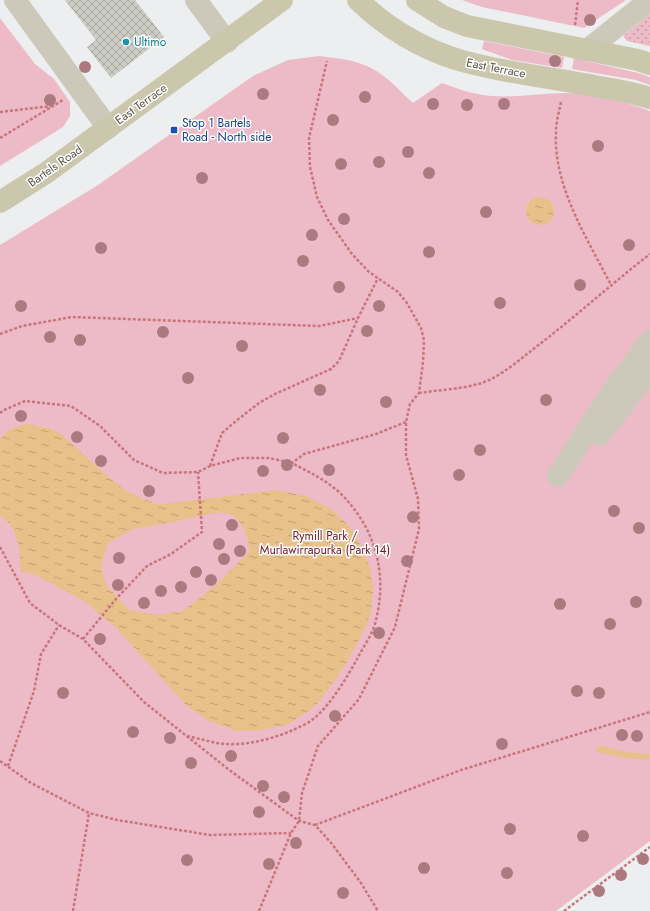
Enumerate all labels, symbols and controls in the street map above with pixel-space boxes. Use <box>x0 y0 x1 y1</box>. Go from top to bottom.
place label: Ultimo <box>134 33 167 51</box>
marker: Ultimo <box>121 37 131 47</box>
street label: East Terrace <box>465 53 527 83</box>
street label: East Terrace <box>111 79 171 129</box>
place label: Stop 1 Bartels Road - North side <box>182 114 271 146</box>
marker: Stop 1 Bartels Road - North side <box>169 125 179 135</box>
street label: Bartels Road <box>24 141 86 191</box>
park label: Rymill Park / Murlawirrapurka (Park 14) <box>260 527 390 559</box>

